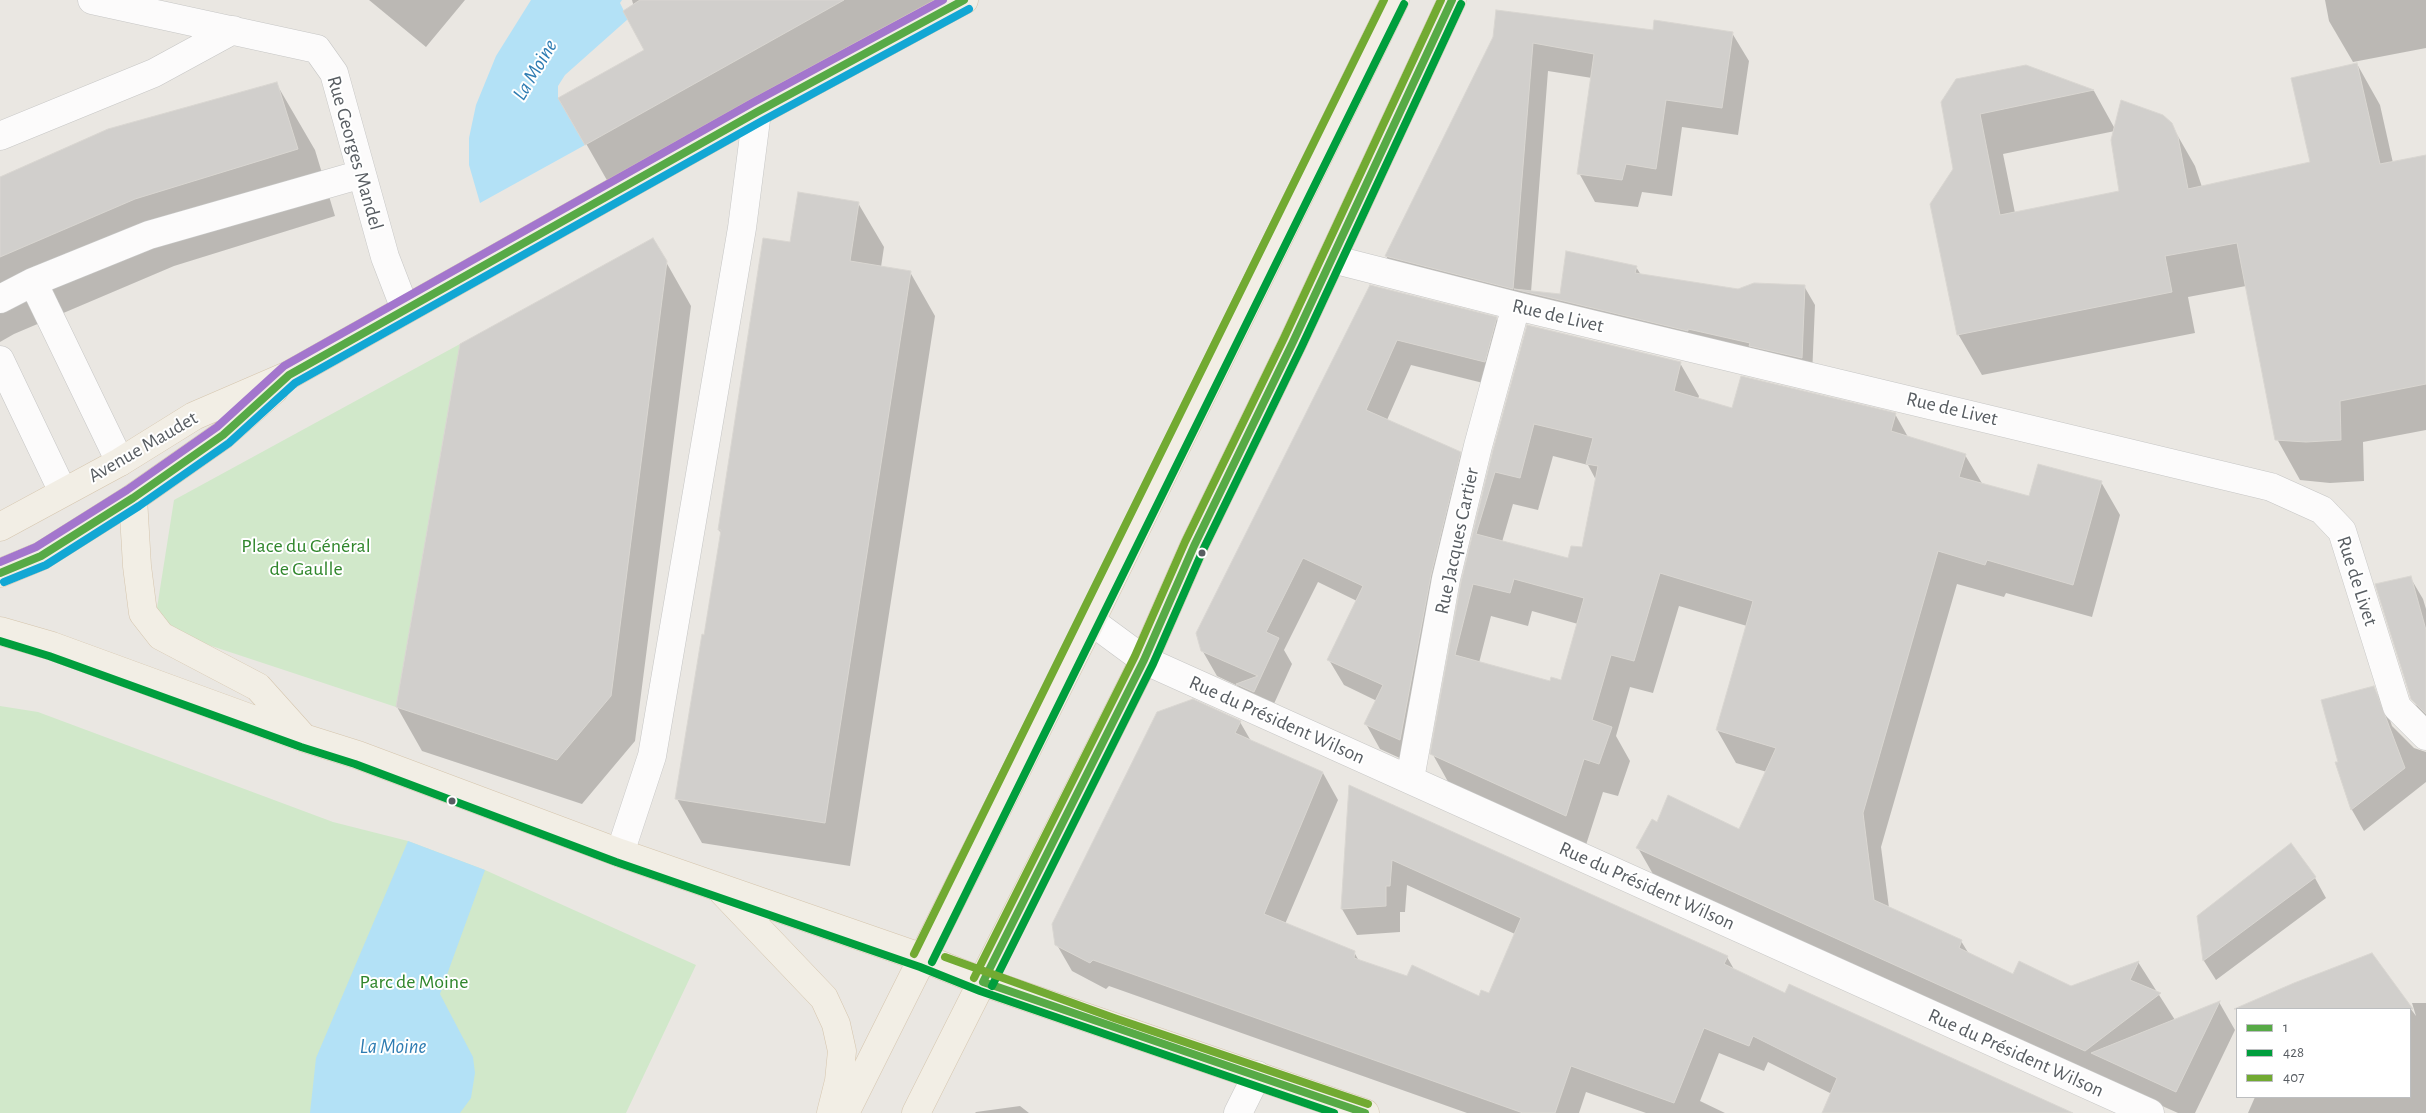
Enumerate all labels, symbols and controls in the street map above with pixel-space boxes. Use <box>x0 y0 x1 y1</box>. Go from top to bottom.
water label: La Moine <box>507 35 563 105</box>
street label: Rue Georges Mandel <box>321 73 389 233</box>
street label: Rue de Livet <box>1510 294 1606 338</box>
street label: Rue de Livet <box>1904 387 2000 431</box>
street label: Avenue Maudet <box>84 406 202 488</box>
street label: Rue Jacques Cartier <box>1430 466 1484 616</box>
street label: Rue de Livet <box>2331 533 2383 629</box>
park label: Place du Général de Gaulle <box>241 534 371 581</box>
unlabelled marker <box>1197 548 1207 558</box>
street label: Rue du Président Wilson <box>1185 670 1369 770</box>
unlabelled marker <box>447 796 457 806</box>
street label: Rue du Président Wilson <box>1555 836 1739 936</box>
park label: Parc de Moine <box>360 970 468 994</box>
street label: Rue du Président Wilson <box>1924 1003 2108 1103</box>
legend <box>2236 1008 2411 1098</box>
text: 1 <box>2283 1020 2288 1035</box>
water label: La Moine <box>360 1034 426 1060</box>
text: 428 <box>2283 1045 2304 1060</box>
text: 407 <box>2283 1070 2304 1085</box>

